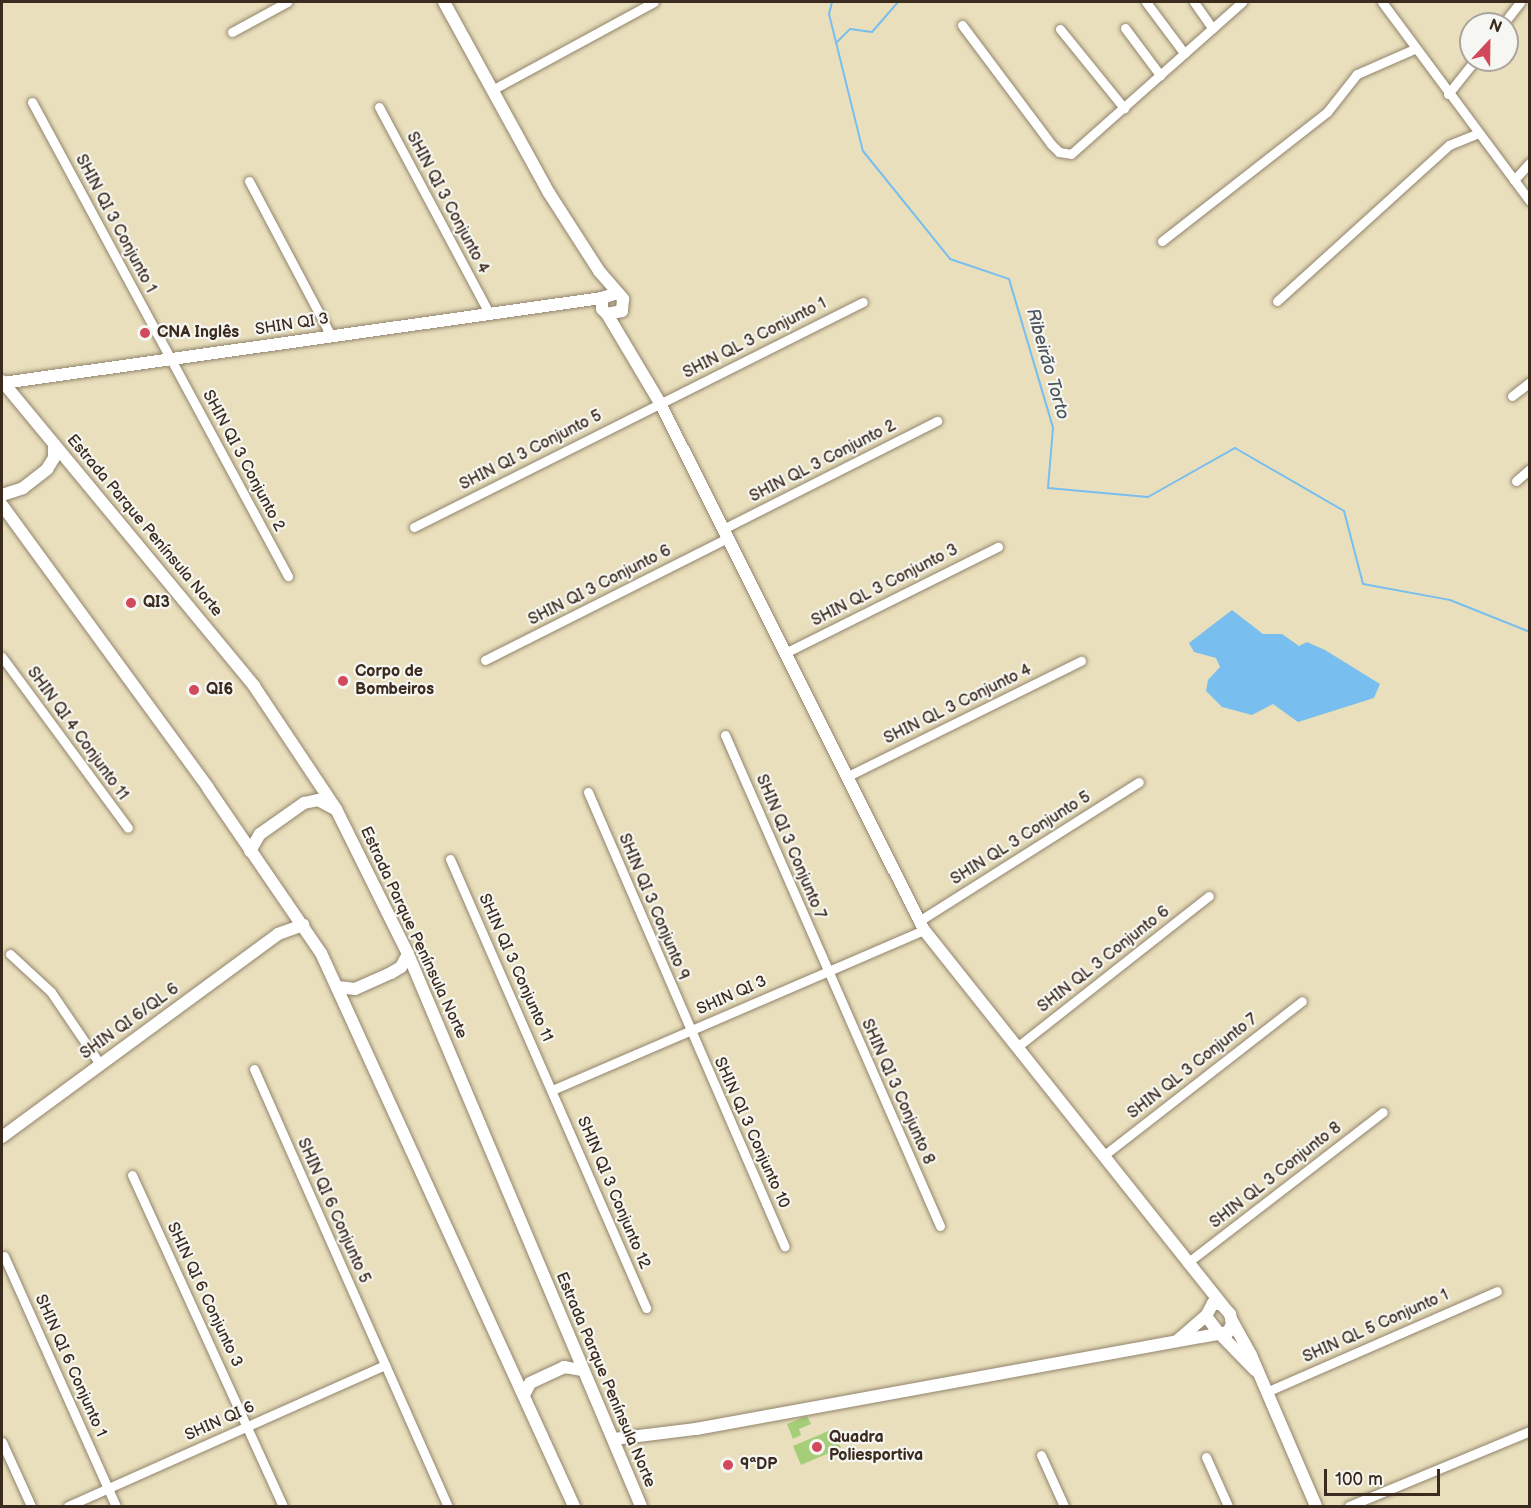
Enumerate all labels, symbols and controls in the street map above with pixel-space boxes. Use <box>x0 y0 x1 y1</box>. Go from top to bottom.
north arrow <box>1459 12 1519 72</box>
text: N <box>1486 16 1504 38</box>
street label: SHIN QI 3 Conjunto 4 <box>402 129 492 277</box>
street label: SHIN QI 3 Conjunto 1 <box>70 152 160 296</box>
street label: SHIN QL 3 Conjunto 1 <box>680 295 830 383</box>
water label: Ribeirão Torto <box>1021 306 1073 422</box>
street label: SHIN QI 3 <box>254 310 330 340</box>
place label: CNA Inglês <box>157 323 239 343</box>
marker: CNA Inglês <box>138 326 152 340</box>
street label: SHIN QI 3 Conjunto 2 <box>198 387 288 535</box>
street label: SHIN QI 3 Conjunto 5 <box>457 407 605 495</box>
street label: SHIN QL 3 Conjunto 2 <box>747 417 899 507</box>
street label: Estrada Parque Península Norte <box>62 431 226 621</box>
street label: SHIN QL 3 Conjunto 3 <box>809 541 961 631</box>
street label: SHIN QI 3 Conjunto 6 <box>526 542 674 630</box>
place label: QI3 <box>143 593 170 613</box>
marker: QI3 <box>124 596 138 610</box>
street label: SHIN QL 3 Conjunto 4 <box>881 661 1035 749</box>
place label: Corpo de Bombeiros <box>355 662 434 700</box>
street label: SHIN QI 4 Conjunto 11 <box>22 664 132 804</box>
marker: Corpo de Bombeiros <box>336 674 350 688</box>
place label: QI6 <box>206 680 233 700</box>
marker: QI6 <box>187 683 201 697</box>
street label: SHIN QI 3 Conjunto 7 <box>751 772 829 922</box>
street label: SHIN QL 3 Conjunto 5 <box>948 788 1094 890</box>
street label: Estrada Parque Península Norte <box>355 824 471 1042</box>
street label: SHIN QI 3 Conjunto 9 <box>614 831 692 983</box>
street label: SHIN QI 3 Conjunto 11 <box>474 891 556 1045</box>
street label: SHIN QL 3 Conjunto 6 <box>1034 903 1174 1017</box>
street label: SHIN QI 3 <box>694 972 770 1020</box>
street label: SHIN QI 6/QL 6 <box>77 980 183 1064</box>
street label: SHIN QL 3 Conjunto 7 <box>1124 1010 1262 1124</box>
street label: SHIN QI 3 Conjunto 8 <box>856 1016 938 1168</box>
street label: SHIN QI 3 Conjunto 10 <box>709 1055 793 1211</box>
street label: SHIN QI 3 Conjunto 12 <box>572 1114 654 1272</box>
street label: SHIN QL 3 Conjunto 8 <box>1207 1119 1345 1233</box>
street label: SHIN QI 6 Conjunto 5 <box>292 1135 374 1287</box>
street label: SHIN QI 6 Conjunto 3 <box>162 1220 246 1370</box>
street label: Estrada Parque Península Norte <box>551 1270 659 1490</box>
street label: SHIN QL 5 Conjunto 1 <box>1300 1286 1452 1368</box>
street label: SHIN QI 6 Conjunto 1 <box>30 1292 110 1440</box>
street label: SHIN QI 6 <box>182 1398 258 1446</box>
place label: Quadra Poliesportiva <box>829 1428 923 1466</box>
marker: Quadra Poliesportiva <box>810 1440 824 1454</box>
place label: 9ªDP <box>740 1455 777 1475</box>
scale bar <box>1327 1457 1442 1495</box>
marker: 9ªDP <box>721 1458 735 1472</box>
text: 100 m <box>1335 1469 1383 1490</box>

